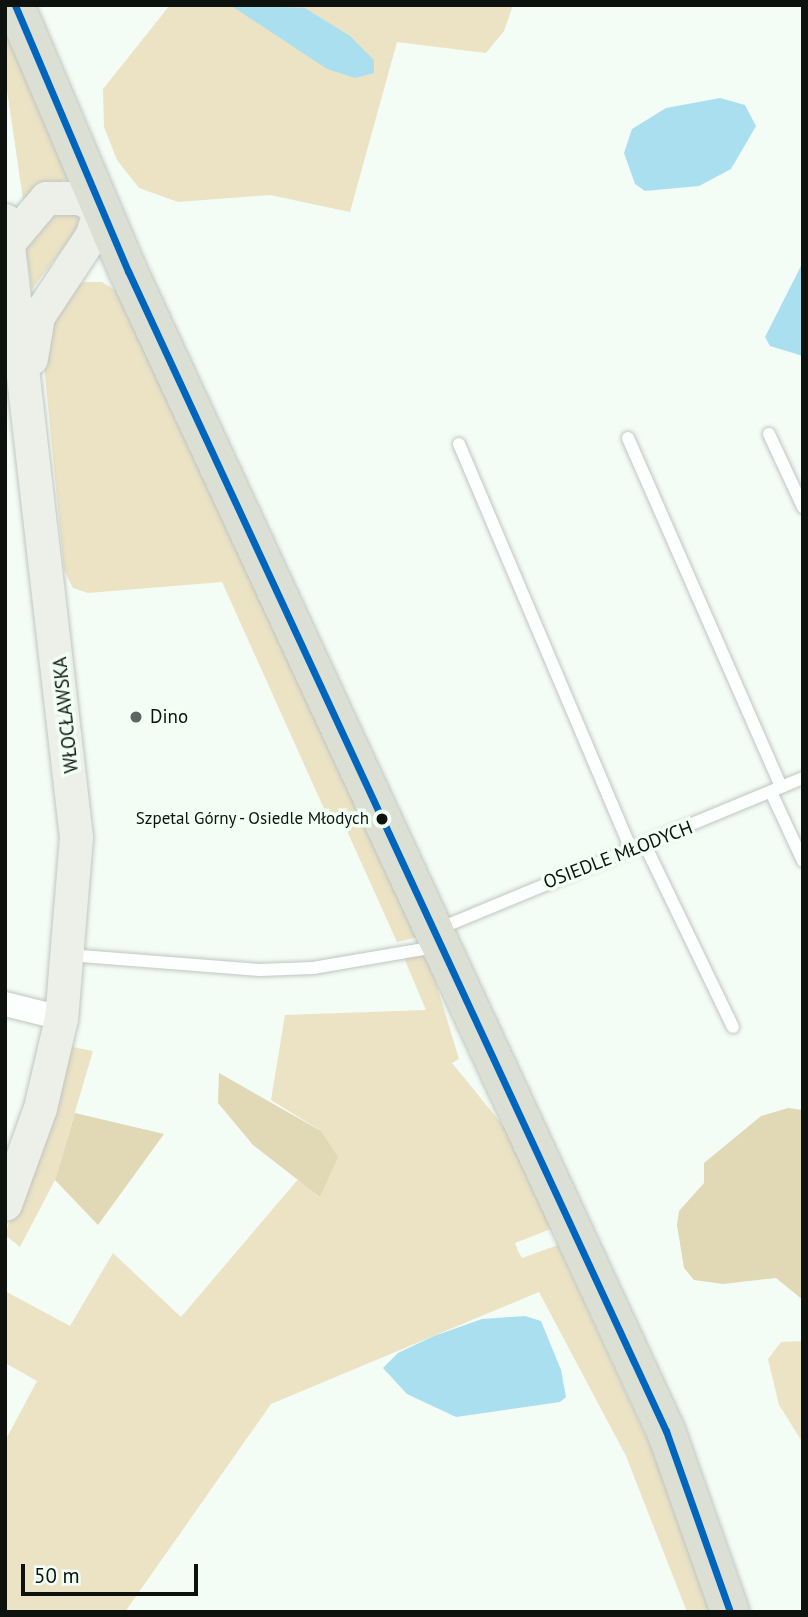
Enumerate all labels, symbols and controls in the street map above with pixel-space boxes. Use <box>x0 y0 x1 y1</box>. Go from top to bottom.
street label: WŁOCŁAWSKA <box>49 656 83 774</box>
place label: Dino <box>150 706 188 728</box>
marker: Dino <box>128 709 144 725</box>
place label: Szpetal Górny - Osiedle Młodych <box>132 809 369 829</box>
marker: Szpetal Górny - Osiedle Młodych <box>375 812 389 826</box>
street label: OSIEDLE MŁODYCH <box>540 816 696 894</box>
scale bar <box>24 1550 201 1594</box>
text: 50 m <box>34 1562 80 1589</box>

